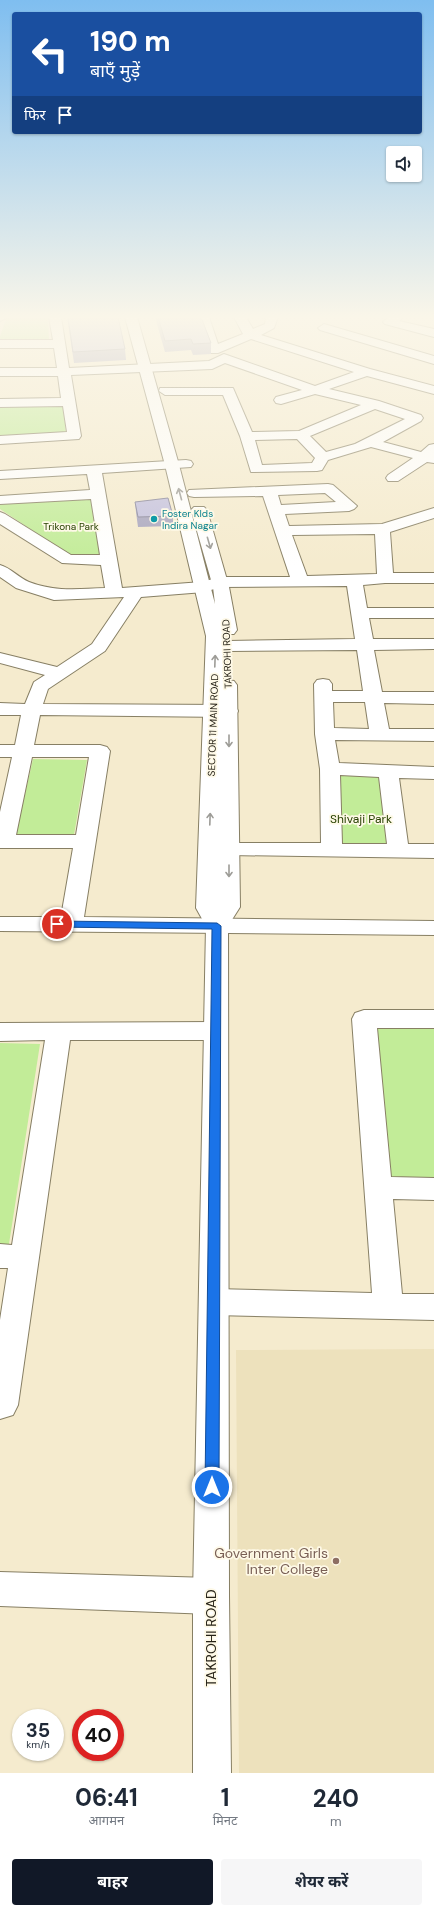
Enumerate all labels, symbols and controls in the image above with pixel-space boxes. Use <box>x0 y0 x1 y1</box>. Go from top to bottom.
text: 190 m <box>90 23 171 60</box>
icon: left <box>24 28 76 80</box>
text: बाएँ मुड़ें <box>90 59 140 83</box>
icon: arrive <box>54 104 76 126</box>
text: फिर <box>24 105 46 125</box>
map controls <box>386 146 422 182</box>
button: sound <box>386 146 422 182</box>
one-way arrow <box>175 488 183 501</box>
place label: Foster KIds Indira Nagar <box>162 507 218 532</box>
marker: Foster KIds Indira Nagar <box>149 514 159 524</box>
park label: Trikona Park <box>43 520 99 533</box>
one-way arrow <box>206 536 213 549</box>
street label: TAKROHI ROAD <box>219 619 235 689</box>
one-way arrow <box>211 655 219 668</box>
street label: SECTOR 11 MAIN ROAD <box>205 673 221 777</box>
one-way arrow <box>225 734 233 747</box>
park label: Shivaji Park <box>330 811 392 827</box>
one-way arrow <box>206 813 214 826</box>
one-way arrow <box>225 864 233 877</box>
pin <box>40 907 74 941</box>
icon: arrive <box>46 913 68 935</box>
position arrow <box>191 1466 233 1508</box>
place label: Government Girls Inter College <box>214 1544 328 1578</box>
marker: Government Girls Inter College <box>331 1556 341 1566</box>
street label: TAKROHI ROAD <box>202 1589 220 1687</box>
speed limit sign: 40 <box>72 1709 124 1761</box>
text: 35 <box>26 1717 50 1743</box>
text: km/h <box>26 1738 50 1751</box>
text: 06:41 <box>75 1782 138 1813</box>
text: 1 <box>221 1782 230 1813</box>
text: 240 <box>313 1783 359 1814</box>
text: आगमन <box>89 1812 124 1829</box>
text: मिनट <box>213 1812 238 1829</box>
text: m <box>330 1813 342 1830</box>
button: बाहर <box>12 1859 213 1905</box>
button: शेयर करें <box>221 1859 422 1905</box>

